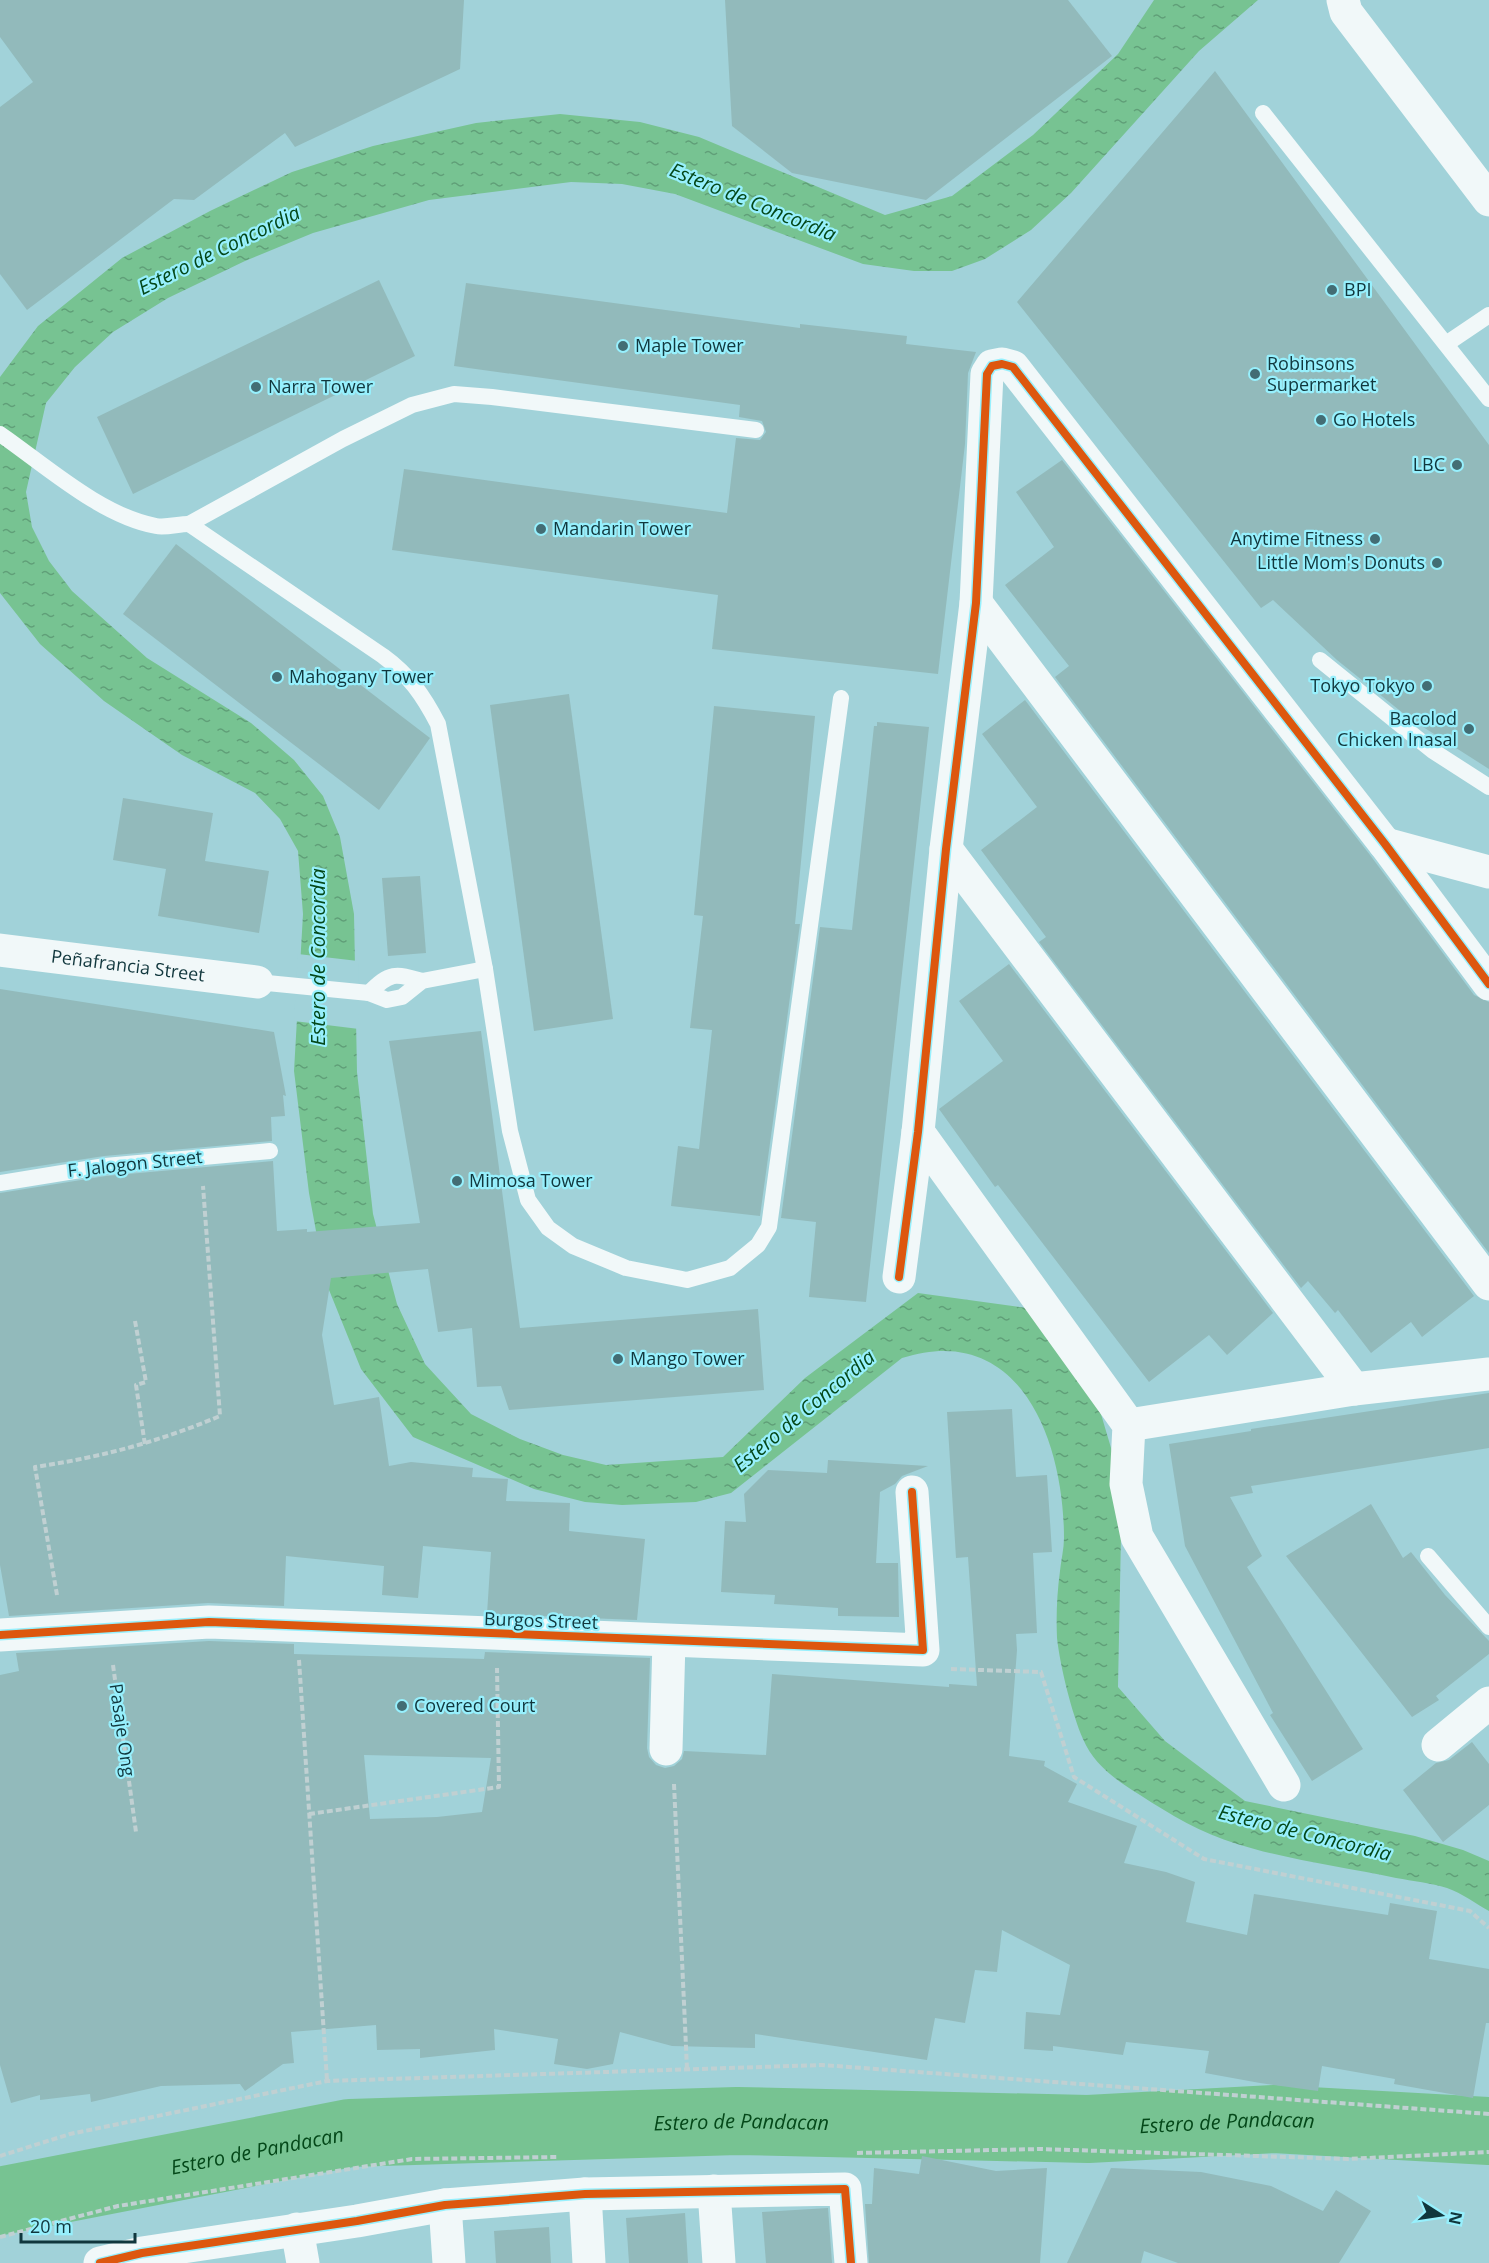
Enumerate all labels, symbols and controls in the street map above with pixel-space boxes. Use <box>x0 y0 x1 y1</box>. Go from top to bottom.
water label: Estero de Concordia <box>666 156 840 247</box>
water label: Estero de Concordia <box>133 199 304 301</box>
place label: BPI <box>1344 277 1371 301</box>
marker: BPI <box>1325 283 1339 297</box>
place label: Maple Tower <box>635 333 744 357</box>
marker: Maple Tower <box>616 339 630 353</box>
place label: Robinsons Supermarket <box>1267 351 1376 396</box>
marker: Robinsons Supermarket <box>1248 367 1262 381</box>
place label: Narra Tower <box>268 374 374 398</box>
marker: Narra Tower <box>249 380 263 394</box>
place label: Go Hotels <box>1333 407 1415 431</box>
marker: Go Hotels <box>1314 413 1328 427</box>
place label: LBC <box>1413 452 1445 476</box>
marker: LBC <box>1450 458 1464 472</box>
place label: Mandarin Tower <box>553 516 692 540</box>
marker: Mandarin Tower <box>534 522 548 536</box>
place label: Anytime Fitness <box>1231 526 1363 550</box>
marker: Anytime Fitness <box>1368 532 1382 546</box>
place label: Little Mom's Donuts <box>1257 550 1425 574</box>
marker: Little Mom's Donuts <box>1430 556 1444 570</box>
place label: Mahogany Tower <box>289 664 434 688</box>
marker: Mahogany Tower <box>270 670 284 684</box>
place label: Tokyo Tokyo <box>1310 673 1415 697</box>
marker: Tokyo Tokyo <box>1420 679 1434 693</box>
place label: Bacolod Chicken Inasal <box>1337 706 1457 751</box>
marker: Bacolod Chicken Inasal <box>1462 722 1476 736</box>
water label: Estero de Concordia <box>304 868 331 1046</box>
street label: Peñafrancia Street <box>50 943 206 986</box>
street label: F. Jalogon Street <box>66 1144 204 1182</box>
place label: Mimosa Tower <box>469 1168 593 1192</box>
marker: Mimosa Tower <box>450 1174 464 1188</box>
water label: Estero de Concordia <box>727 1343 880 1478</box>
place label: Mango Tower <box>630 1346 745 1370</box>
marker: Mango Tower <box>611 1352 625 1366</box>
street label: Burgos Street <box>484 1606 598 1634</box>
street label: Pasaje Ong <box>105 1682 141 1778</box>
place label: Covered Court <box>414 1693 535 1717</box>
marker: Covered Court <box>395 1699 409 1713</box>
water label: Estero de Concordia <box>1216 1798 1394 1867</box>
water label: Estero de Pandacan <box>1139 2105 1315 2139</box>
water label: Estero de Pandacan <box>653 2107 829 2137</box>
water label: Estero de Pandacan <box>168 2121 346 2181</box>
north arrow <box>1411 2185 1471 2245</box>
scale bar <box>21 2206 135 2244</box>
text: N <box>1444 2209 1468 2227</box>
text: 20 m <box>30 2214 72 2238</box>

